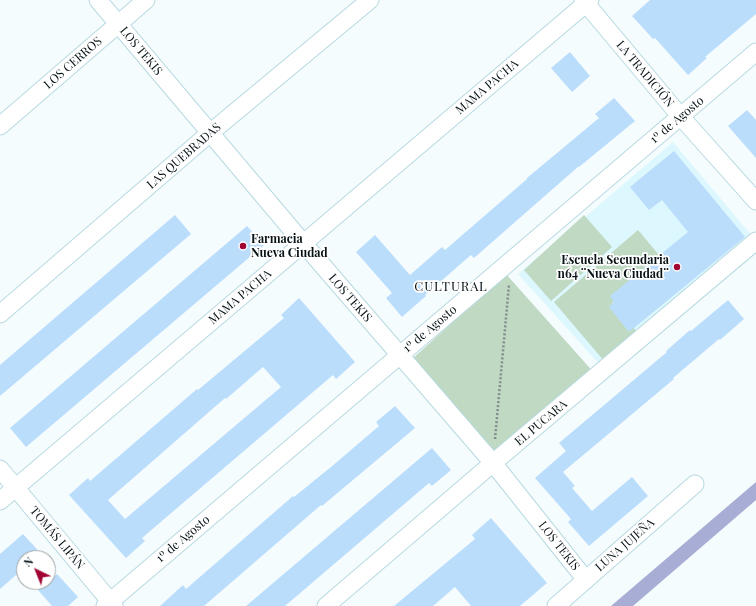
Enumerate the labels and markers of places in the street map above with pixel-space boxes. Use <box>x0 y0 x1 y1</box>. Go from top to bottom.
place label: Farmacia Nueva Ciudad <box>251 232 328 260</box>
marker: Farmacia Nueva Ciudad <box>238 241 248 251</box>
place label: Escuela Secundaria n64 ¨Nueva Ciudad¨ <box>558 253 669 281</box>
marker: Escuela Secundaria n64 ¨Nueva Ciudad¨ <box>672 262 682 272</box>

